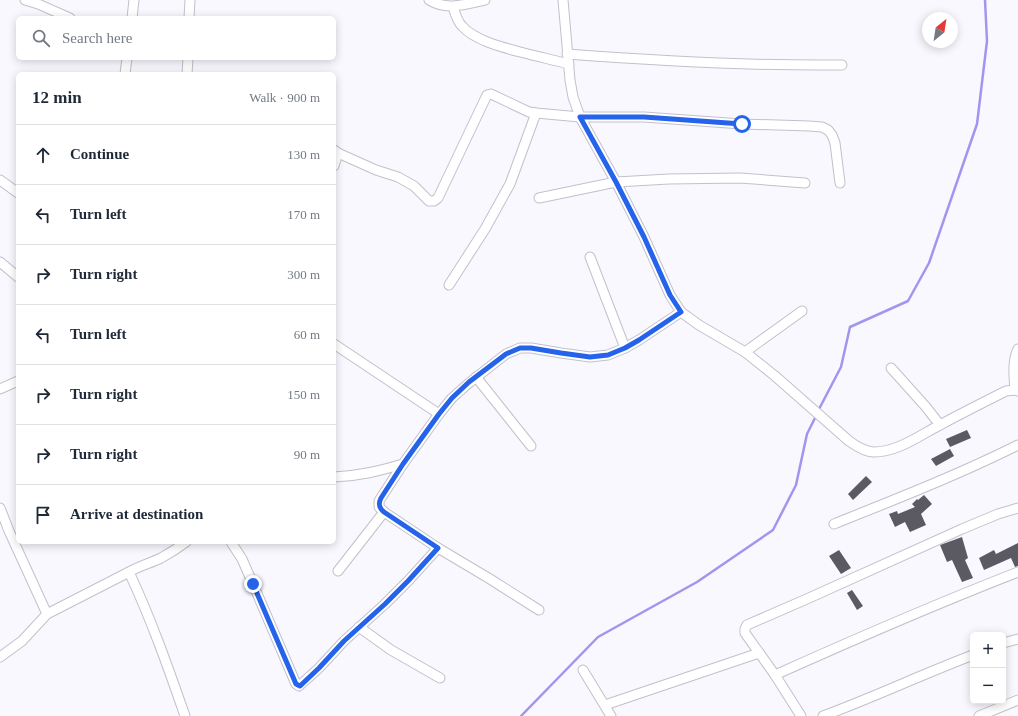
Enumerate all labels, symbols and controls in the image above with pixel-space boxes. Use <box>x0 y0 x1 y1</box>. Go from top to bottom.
north arrow <box>922 12 958 48</box>
search box <box>16 16 336 60</box>
icon: search <box>30 27 52 49</box>
text: Search here <box>62 30 132 46</box>
text: 12 min <box>32 88 82 107</box>
text: Walk · 900 m <box>249 90 320 105</box>
route start <box>733 115 751 133</box>
icon: ahead <box>32 144 54 166</box>
text: Continue <box>70 146 129 162</box>
text: 130 m <box>287 147 320 162</box>
icon: left <box>32 204 54 226</box>
text: Turn left <box>70 206 127 222</box>
text: 170 m <box>287 207 320 222</box>
icon: right <box>32 264 54 286</box>
text: Turn right <box>70 266 137 282</box>
text: 300 m <box>287 267 320 282</box>
icon: left <box>32 324 54 346</box>
text: Turn left <box>70 326 127 342</box>
text: 60 m <box>294 327 320 342</box>
icon: right <box>32 384 54 406</box>
text: Turn right <box>70 386 137 402</box>
text: 150 m <box>287 387 320 402</box>
icon: right <box>32 444 54 466</box>
text: Turn right <box>70 446 137 462</box>
text: 90 m <box>294 447 320 462</box>
icon: arrive <box>32 504 54 526</box>
text: Arrive at destination <box>70 506 203 522</box>
route end <box>244 575 262 593</box>
map controls <box>970 632 1006 704</box>
button: + <box>970 632 1006 668</box>
button: − <box>970 668 1006 704</box>

